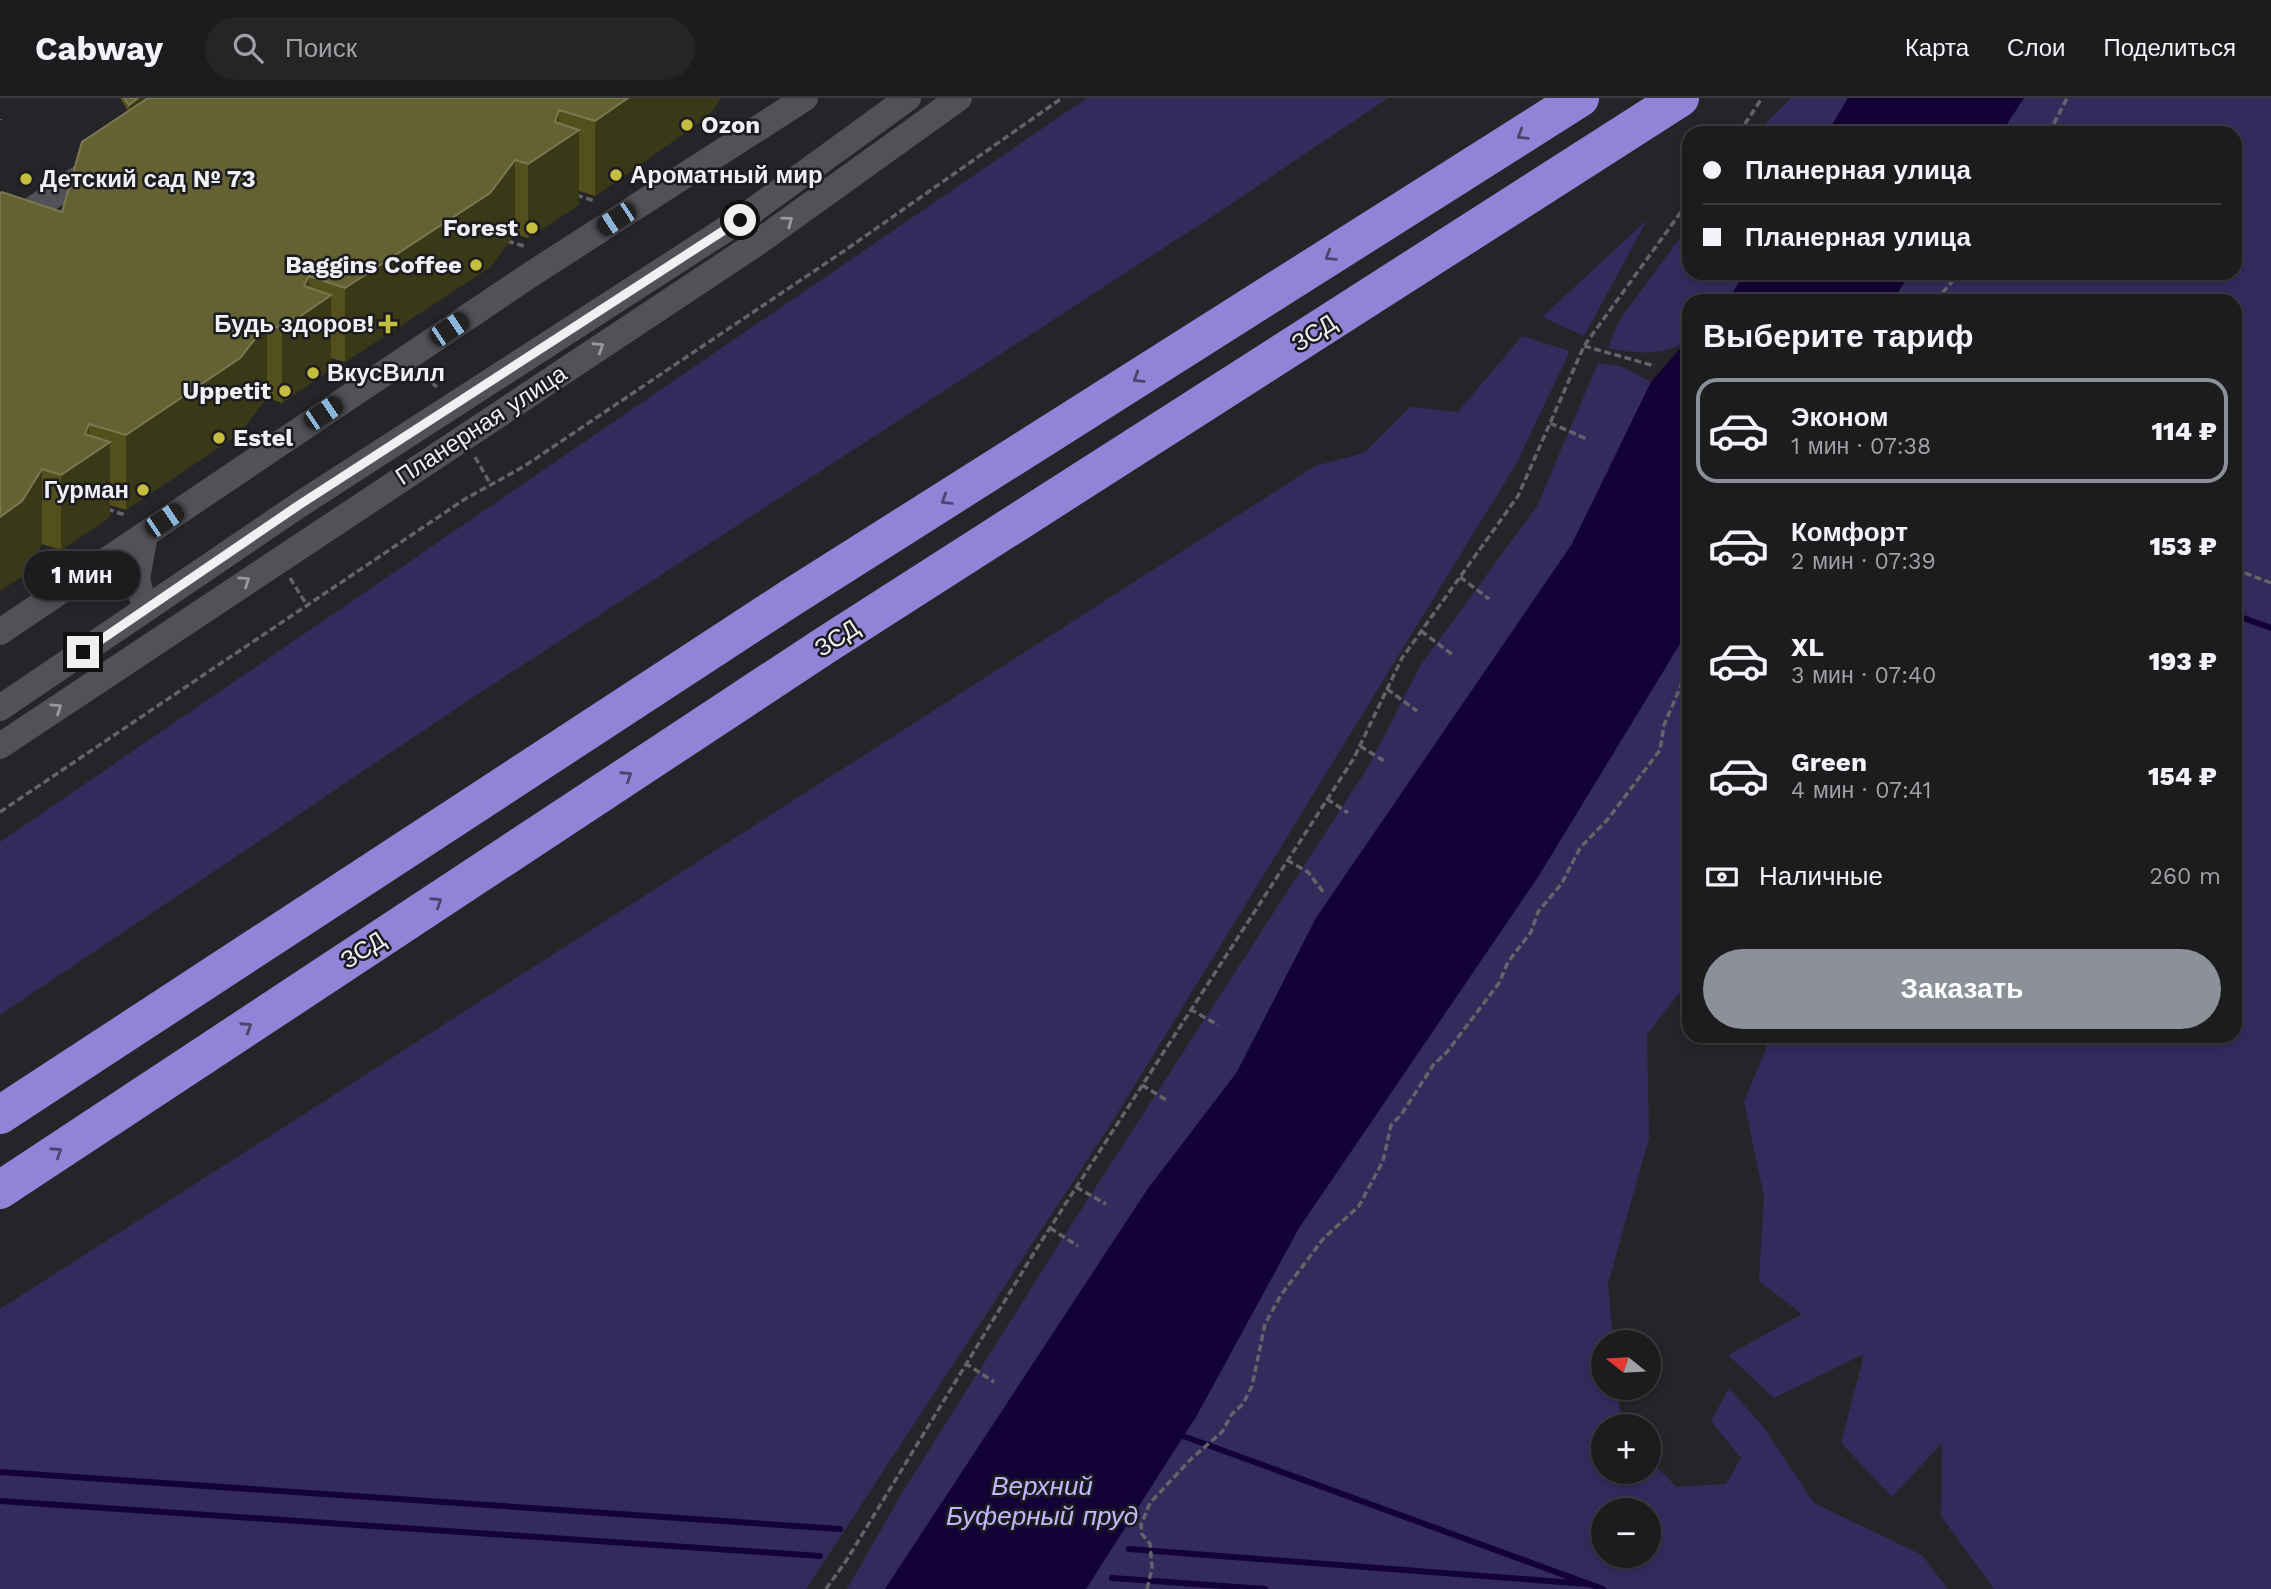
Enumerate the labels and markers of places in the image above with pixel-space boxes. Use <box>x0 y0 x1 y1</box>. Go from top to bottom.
place label: Ozon <box>701 111 760 139</box>
marker: Ozon <box>679 117 695 133</box>
place label: Ароматный мир <box>630 161 823 189</box>
place label: Детский сад № 73 <box>40 165 256 193</box>
marker: Ароматный мир <box>608 167 624 183</box>
marker: Детский сад № 73 <box>18 171 34 187</box>
place label: Forest <box>443 214 519 242</box>
marker: Forest <box>524 220 540 236</box>
place label: Baggins Coffee <box>285 251 462 279</box>
marker: Baggins Coffee <box>468 257 484 273</box>
place label: Будь здоров! <box>214 310 374 338</box>
marker: Будь здоров! <box>380 316 396 332</box>
place label: ВкусВилл <box>327 359 445 387</box>
marker: ВкусВилл <box>305 365 321 381</box>
place label: Uppetit <box>182 377 271 405</box>
marker: Uppetit <box>277 383 293 399</box>
place label: Estel <box>233 424 293 452</box>
marker: Estel <box>211 430 227 446</box>
place label: Гурман <box>44 476 129 504</box>
marker: Гурман <box>135 482 151 498</box>

